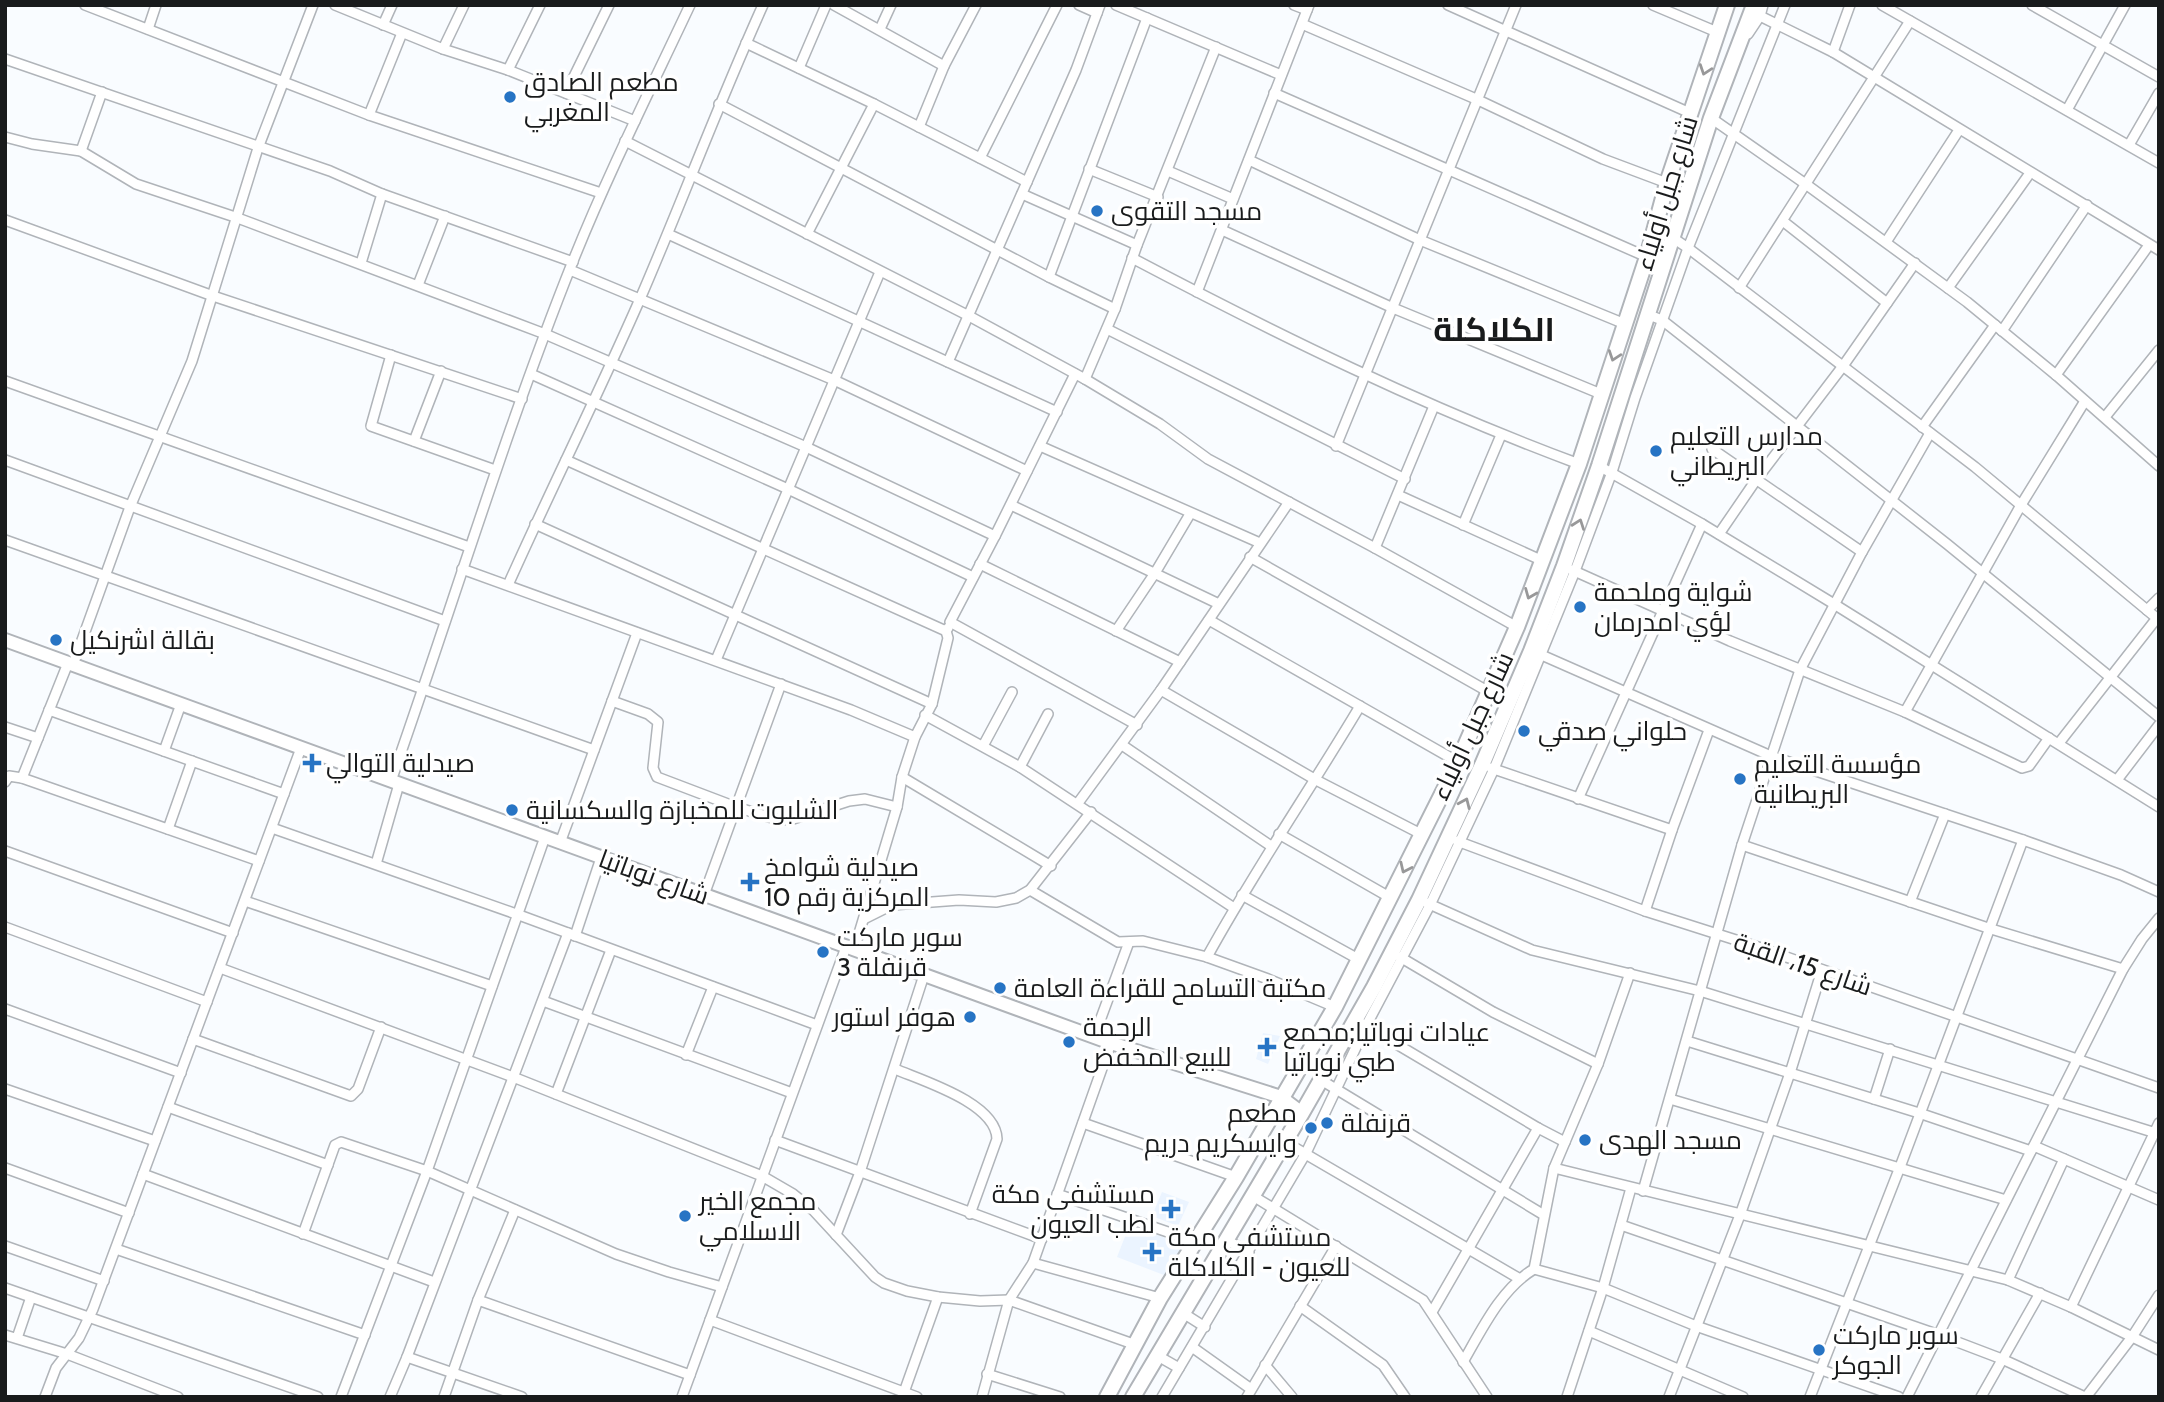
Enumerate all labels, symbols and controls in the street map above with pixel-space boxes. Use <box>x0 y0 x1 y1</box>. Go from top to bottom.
one-way arrow <box>1699 63 1713 75</box>
place label: مطعم الصادق المغربي <box>524 66 679 133</box>
marker: مطعم الصادق المغربي <box>502 89 518 105</box>
street label: شارع جبل أولياء <box>1626 111 1706 275</box>
place label: مسجد التقوى <box>1111 195 1262 227</box>
marker: مسجد التقوى <box>1089 203 1105 219</box>
district label: الكلاكلة <box>1433 309 1555 349</box>
one-way arrow <box>1608 350 1622 362</box>
place label: مدارس التعليم البريطاني <box>1670 420 1823 487</box>
marker: مدارس التعليم البريطاني <box>1648 443 1664 459</box>
one-way arrow <box>1571 519 1585 531</box>
place label: شواية وملحمة لؤي امدرمان <box>1594 576 1752 642</box>
one-way arrow <box>1524 587 1538 599</box>
marker: شواية وملحمة لؤي امدرمان <box>1572 599 1588 615</box>
place label: بقالة اشرنكيل <box>70 624 215 656</box>
marker: بقالة اشرنكيل <box>48 632 64 648</box>
street label: شارع جبل أولياء <box>1423 646 1521 806</box>
place label: حلواني صدقي <box>1538 715 1687 752</box>
marker: حلواني صدقي <box>1516 723 1532 739</box>
place label: صيدلية التوالي <box>326 747 475 784</box>
place label: مؤسسة التعليم البريطانية <box>1754 748 1922 810</box>
marker: صيدلية التوالي <box>304 755 320 771</box>
marker: مؤسسة التعليم البريطانية <box>1732 771 1748 787</box>
place label: الشلبوت للمخبازة والسكسانية <box>526 794 839 826</box>
one-way arrow <box>1456 797 1470 810</box>
marker: الشلبوت للمخبازة والسكسانية <box>504 802 520 818</box>
street label: شارع نوباتيا <box>594 842 714 913</box>
place label: صيدلية شوامخ المركزية رقم 10 <box>764 851 930 915</box>
one-way arrow <box>1400 861 1414 873</box>
marker: صيدلية شوامخ المركزية رقم 10 <box>742 874 758 890</box>
place label: سوبر ماركت قرنفلة 3 <box>837 921 963 983</box>
street label: شارع 15، القبة <box>1729 925 1876 1003</box>
marker: سوبر ماركت قرنفلة 3 <box>815 944 831 960</box>
place label: مكتبة التسامح للقراءة العامة <box>1014 972 1326 1005</box>
marker: مكتبة التسامح للقراءة العامة <box>992 980 1008 996</box>
place label: هوفر استور <box>831 1001 956 1033</box>
marker: هوفر استور <box>962 1009 978 1025</box>
place label: الرحمة للبيع المخفض <box>1083 1011 1232 1074</box>
place label: عيادات نوباتيا;مجمع طبي نوباتيا <box>1283 1016 1490 1083</box>
marker: الرحمة للبيع المخفض <box>1061 1034 1077 1050</box>
marker: عيادات نوباتيا;مجمع طبي نوباتيا <box>1257 1037 1277 1057</box>
place label: مطعم وايسكريم دريم <box>1144 1097 1297 1161</box>
place label: قرنفلة <box>1341 1107 1411 1139</box>
marker: قرنفلة <box>1319 1115 1335 1131</box>
marker: مطعم وايسكريم دريم <box>1303 1120 1319 1136</box>
place label: مسجد الهدى <box>1599 1124 1742 1156</box>
marker: مسجد الهدى <box>1577 1132 1593 1148</box>
place label: مستشفى مكة لطب العيون <box>992 1178 1155 1240</box>
place label: مجمع الخير الاسلامي <box>697 1185 816 1252</box>
marker: مستشفى مكة لطب العيون <box>1161 1199 1181 1219</box>
marker: مجمع الخير الاسلامي <box>677 1208 693 1224</box>
place label: مستشفى مكة للعيون - الكلاكلة <box>1168 1221 1350 1283</box>
marker: مستشفى مكة للعيون - الكلاكلة <box>1142 1242 1162 1262</box>
place label: سوبر ماركت الجوكر <box>1831 1319 1959 1381</box>
marker: سوبر ماركت الجوكر <box>1811 1342 1827 1358</box>

